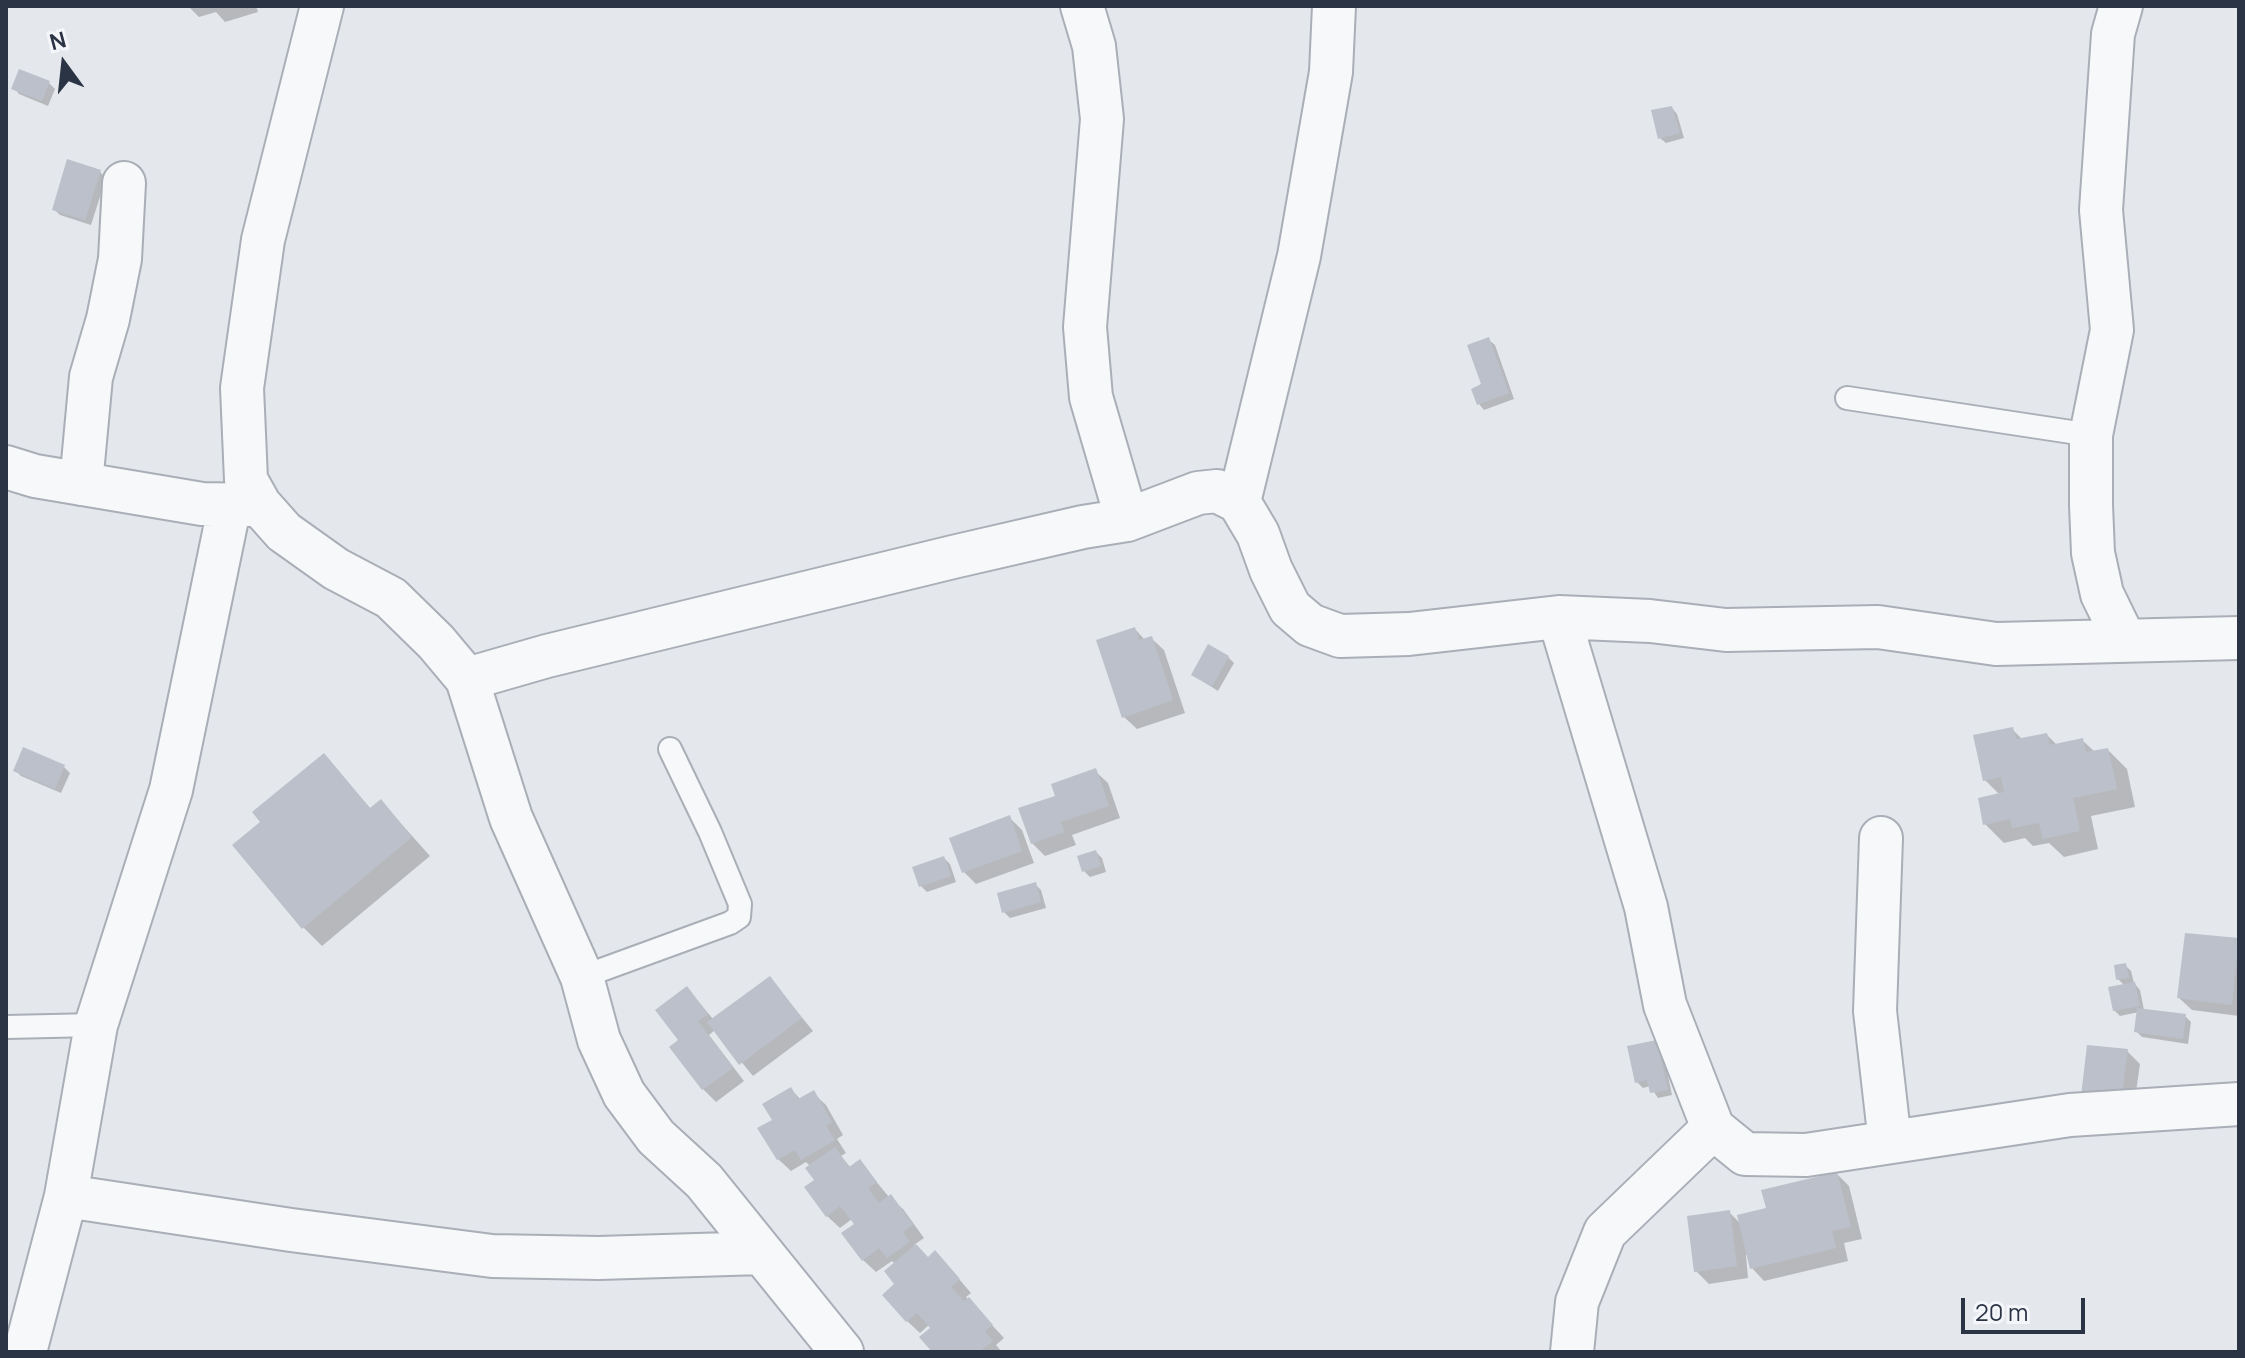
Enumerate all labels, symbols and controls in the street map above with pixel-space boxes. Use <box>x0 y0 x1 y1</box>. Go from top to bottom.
north arrow <box>24 24 104 104</box>
text: N <box>46 24 69 57</box>
scale bar <box>1965 1282 2089 1332</box>
text: 20 m <box>1975 1295 2028 1328</box>

